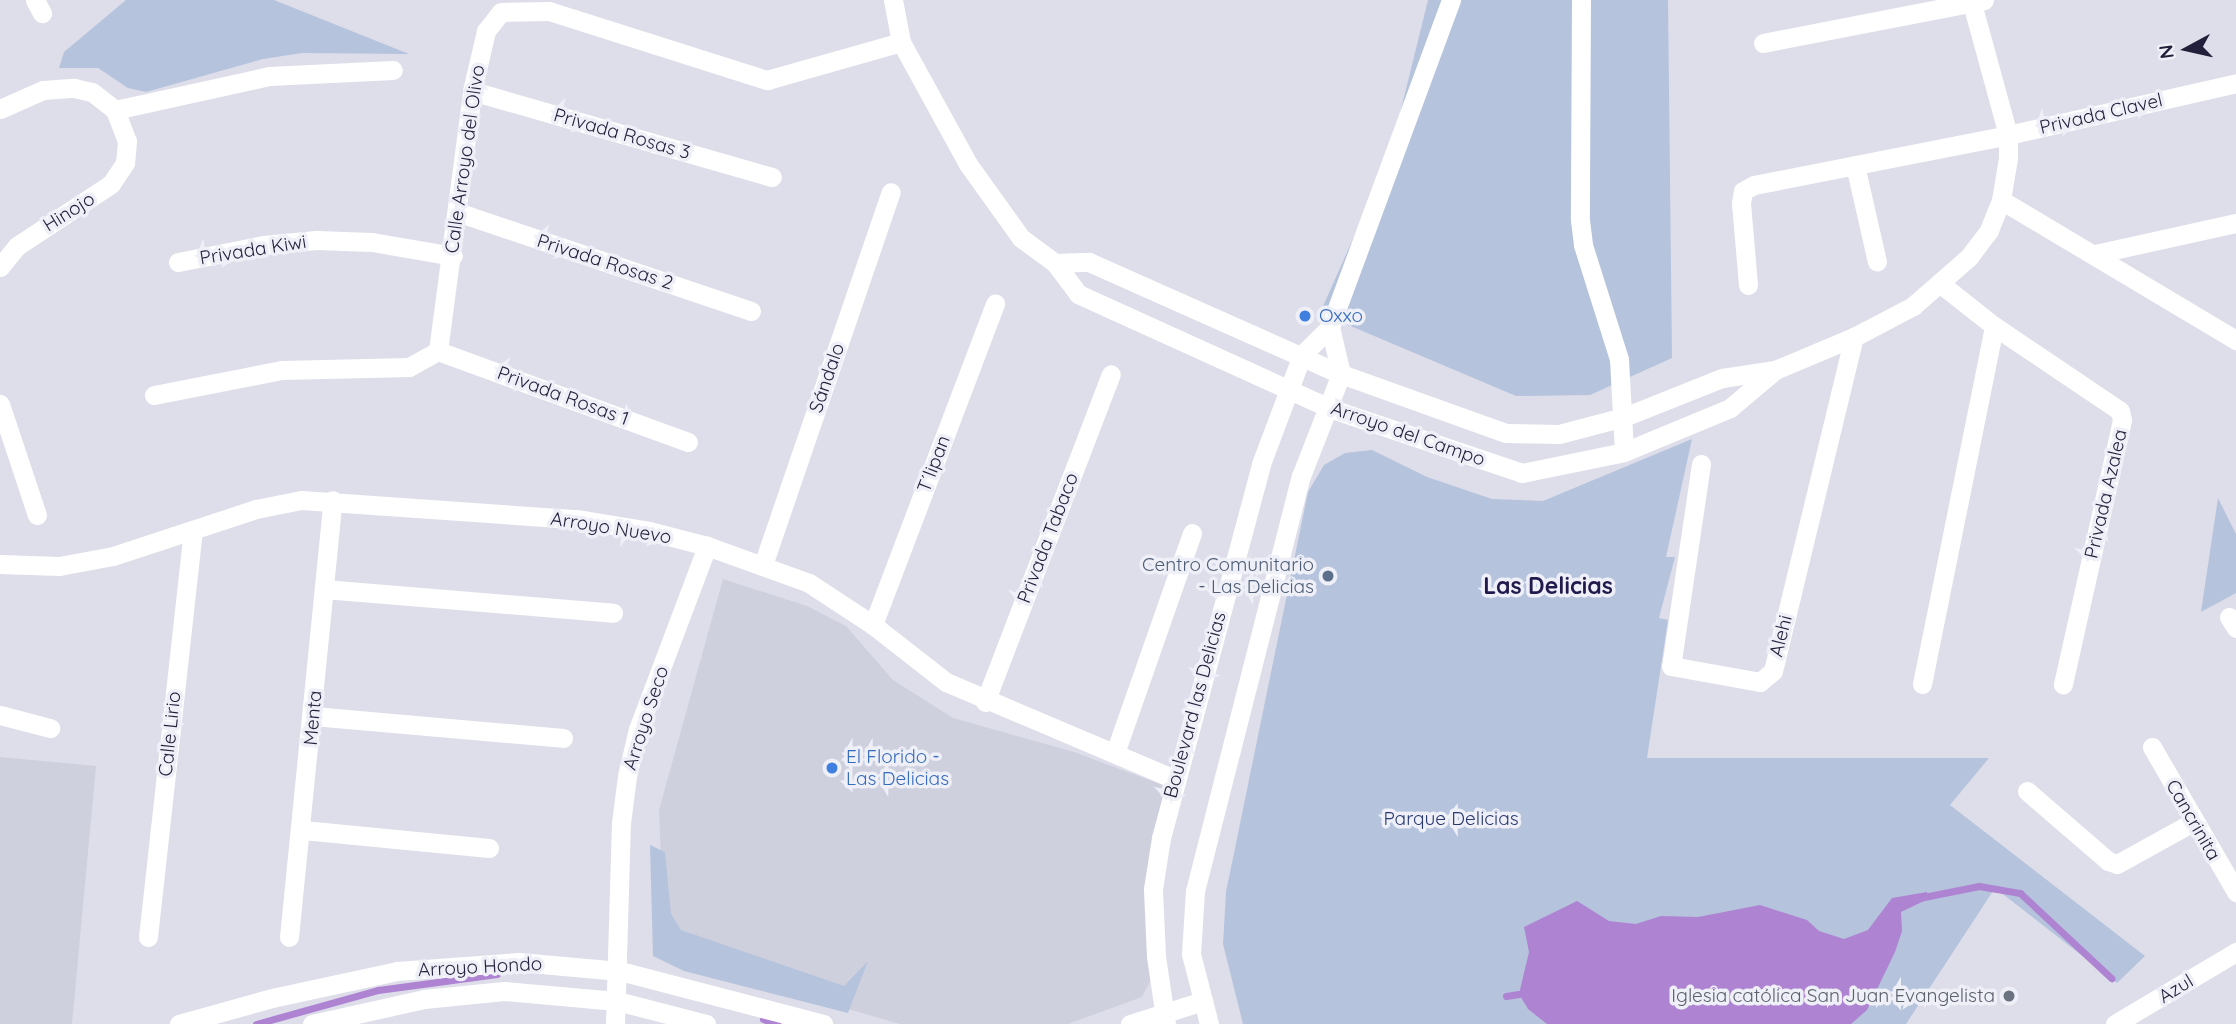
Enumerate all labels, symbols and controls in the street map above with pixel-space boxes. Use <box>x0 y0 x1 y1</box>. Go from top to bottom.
north arrow <box>2152 14 2222 84</box>
text: N <box>2153 43 2179 61</box>
street label: Calle Arroyo del Olivo <box>440 63 490 255</box>
street label: Privada Clavel <box>2037 89 2165 139</box>
street label: Privada Rosas 3 <box>551 104 693 164</box>
street label: Hinojo <box>39 187 99 237</box>
street label: Privada Rosas 2 <box>534 229 676 295</box>
street label: Privada Kiwi <box>198 230 308 270</box>
place label: Oxxo <box>1319 305 1363 327</box>
marker: Oxxo <box>1297 308 1313 324</box>
street label: Sándalo <box>805 340 849 416</box>
street label: Privada Rosas 1 <box>494 362 632 430</box>
street label: Arroyo del Campo <box>1328 397 1488 471</box>
street label: Privada Azalea <box>2080 427 2132 561</box>
street label: T´lipan <box>913 432 955 496</box>
street label: Privada Tabaco <box>1013 470 1083 606</box>
street label: Arroyo Nuevo <box>549 507 673 549</box>
place label: Centro Comunitario - Las Delicias <box>1142 554 1314 598</box>
marker: Centro Comunitario - Las Delicias <box>1320 568 1336 584</box>
district label: Las Delicias <box>1483 572 1613 600</box>
street label: Boulevard las Delicias <box>1159 609 1231 801</box>
street label: Alehi <box>1765 613 1797 659</box>
street label: Arroyo Seco <box>618 663 674 773</box>
street label: Menta <box>299 689 327 747</box>
street label: Calle Lirio <box>154 690 186 778</box>
place label: El Florido - Las Delicias <box>846 746 949 790</box>
marker: El Florido - Las Delicias <box>824 760 840 776</box>
street label: Cancrinita <box>2161 776 2225 864</box>
park label: Parque Delicias <box>1383 808 1519 830</box>
street label: Arroyo Hondo <box>417 952 543 982</box>
street label: Azul <box>2154 970 2198 1008</box>
place label: Iglesia católica San Juan Evangelista <box>1671 985 1995 1007</box>
marker: Iglesia católica San Juan Evangelista <box>2001 988 2017 1004</box>

